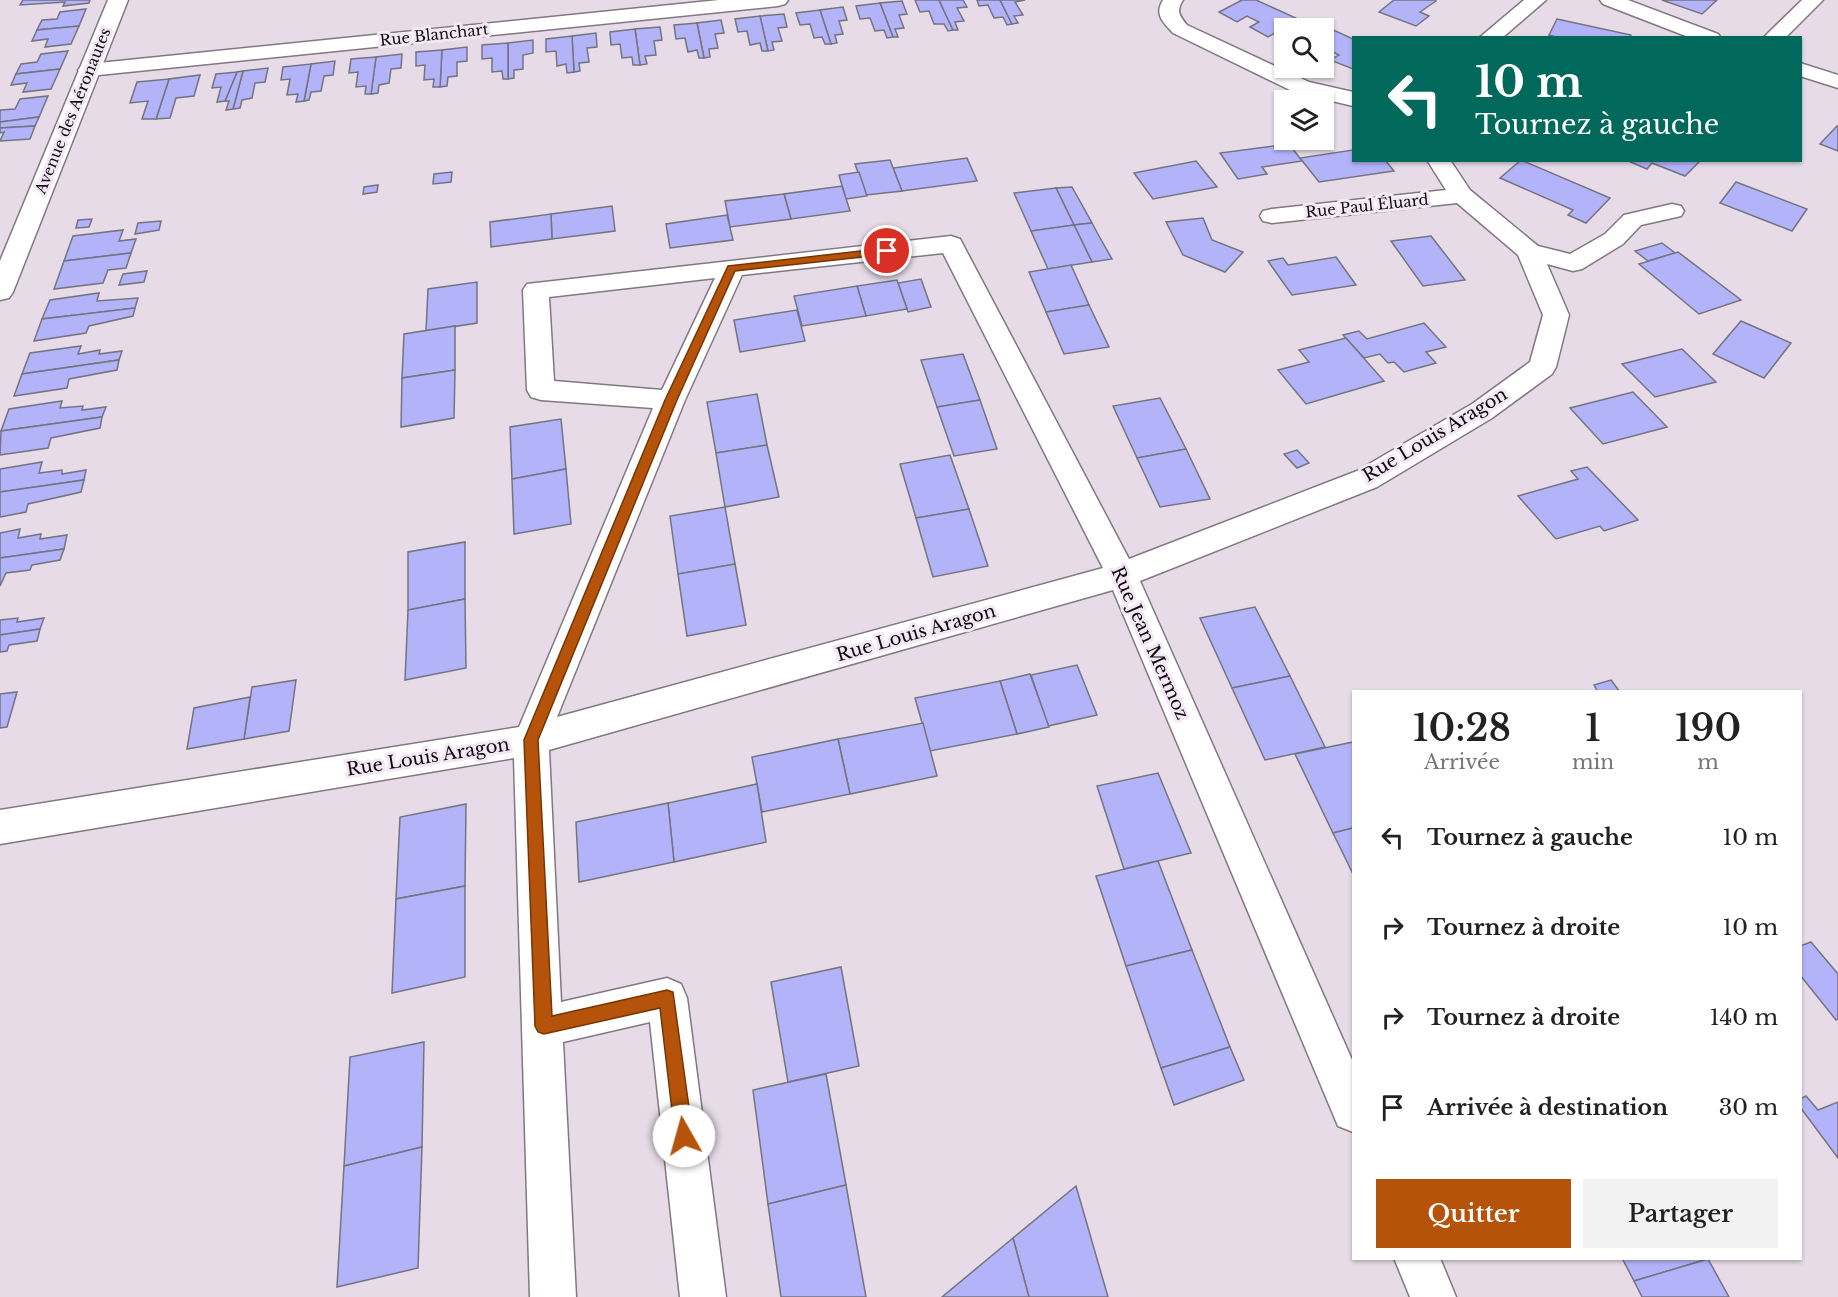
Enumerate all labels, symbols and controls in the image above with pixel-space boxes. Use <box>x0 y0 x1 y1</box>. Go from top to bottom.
map controls <box>1274 18 1334 150</box>
button: search <box>1274 18 1334 78</box>
street label: Rue Blanchart <box>379 19 490 50</box>
street label: Avenue des Aéronautes <box>30 25 115 197</box>
text: 10 m <box>1475 56 1583 108</box>
icon: left <box>1376 60 1454 138</box>
button: layers <box>1274 90 1334 150</box>
text: Tournez à gauche <box>1475 108 1719 141</box>
street label: Rue Paul Éluard <box>1304 190 1429 221</box>
pin <box>861 225 912 276</box>
icon: arrive <box>870 234 903 267</box>
street label: Rue Louis Aragon <box>1359 383 1511 487</box>
street label: Rue Jean Mermoz <box>1106 563 1194 723</box>
street label: Rue Louis Aragon <box>834 600 998 666</box>
text: 10:28 <box>1413 706 1511 751</box>
text: 1 <box>1585 706 1601 751</box>
text: 190 <box>1675 706 1741 751</box>
street label: Rue Louis Aragon <box>345 733 511 781</box>
text: Arrivée <box>1424 750 1500 774</box>
text: min <box>1572 750 1614 774</box>
text: m <box>1697 750 1719 774</box>
icon: left <box>1376 821 1409 854</box>
text: Tournez à gauche <box>1427 824 1633 851</box>
text: 10 m <box>1723 824 1778 851</box>
icon: right <box>1376 911 1409 944</box>
text: Tournez à droite <box>1427 914 1620 941</box>
text: 10 m <box>1723 914 1778 941</box>
icon: right <box>1376 1001 1409 1034</box>
text: Tournez à droite <box>1427 1004 1620 1031</box>
text: 140 m <box>1710 1004 1778 1031</box>
icon: arrive <box>1376 1091 1409 1124</box>
text: Arrivée à destination <box>1427 1094 1668 1121</box>
text: 30 m <box>1719 1094 1778 1121</box>
position arrow <box>652 1104 716 1168</box>
button: Quitter <box>1376 1179 1571 1248</box>
button: Partager <box>1583 1179 1778 1248</box>

